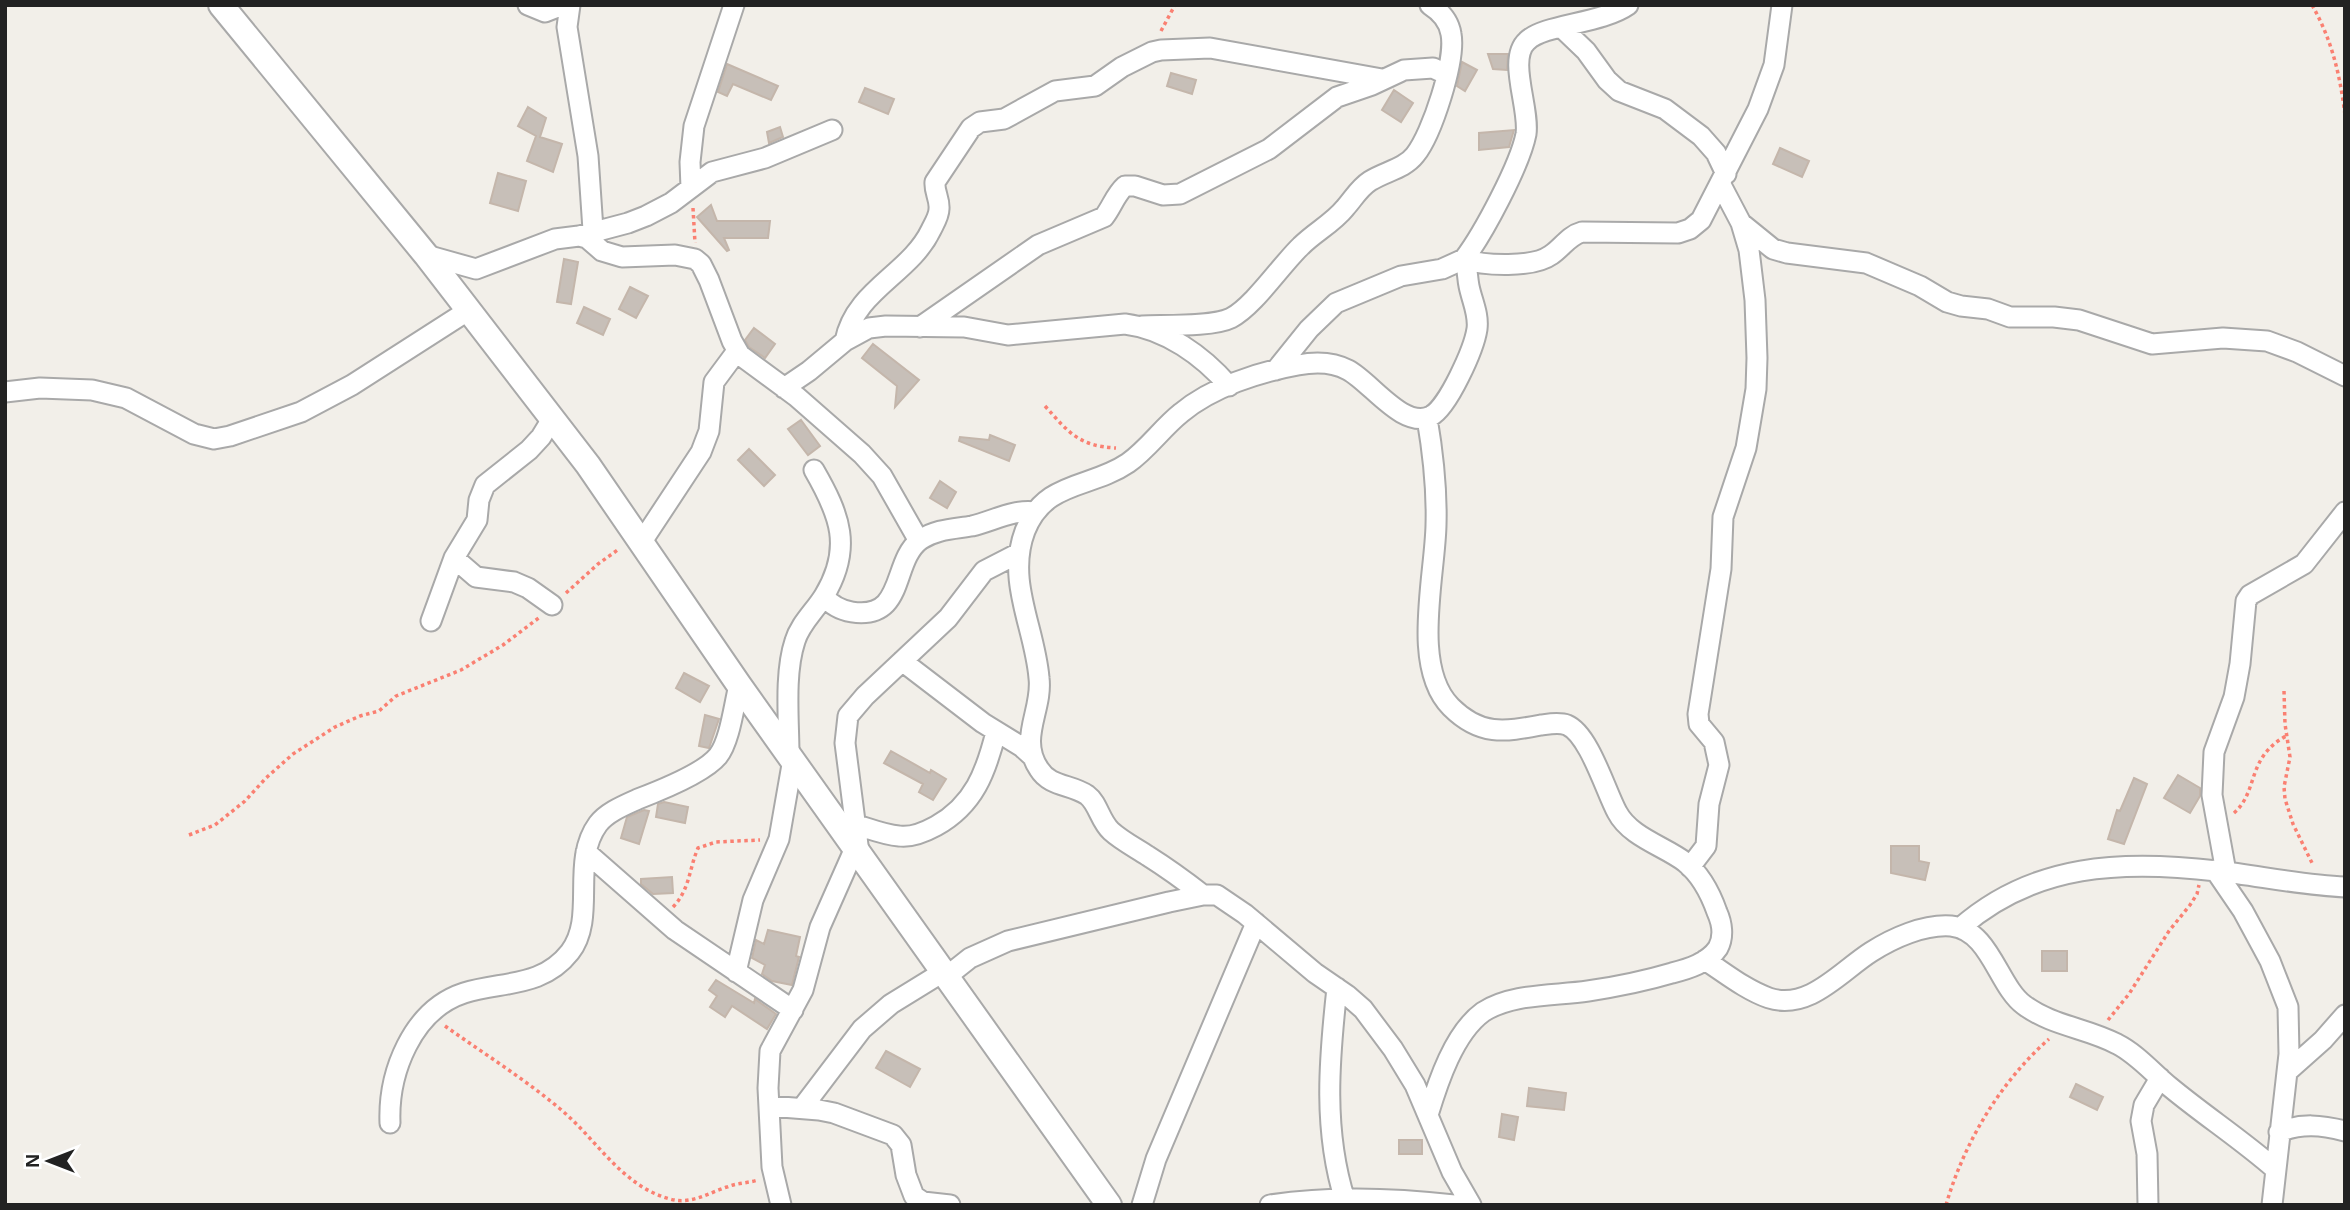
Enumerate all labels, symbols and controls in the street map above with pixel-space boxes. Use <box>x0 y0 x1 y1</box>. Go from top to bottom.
north arrow <box>14 1126 84 1196</box>
text: N <box>22 1154 43 1168</box>

